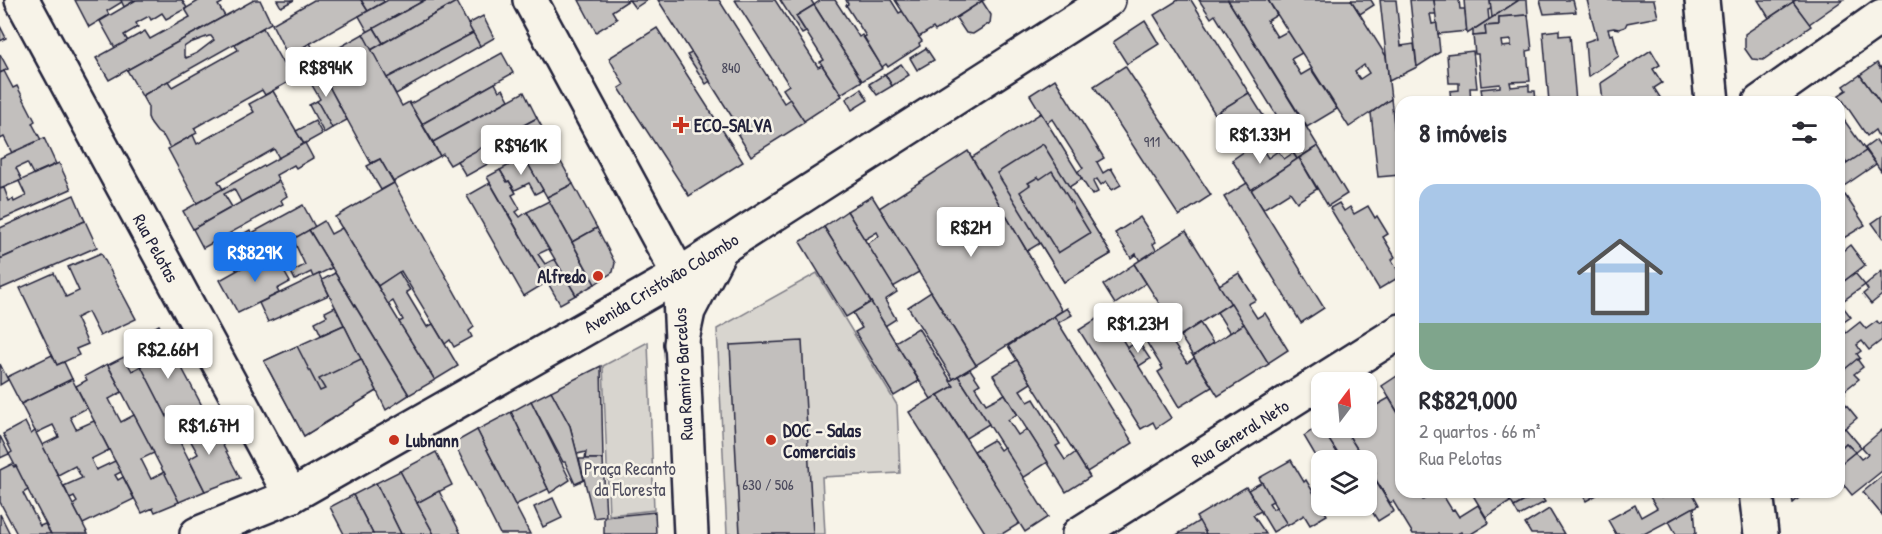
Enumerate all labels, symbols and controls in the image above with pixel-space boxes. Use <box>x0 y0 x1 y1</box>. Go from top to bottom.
pin: R$894K <box>277 47 375 98</box>
text: R$894K <box>299 53 353 80</box>
house number: 840 <box>722 57 741 78</box>
place label: ECO-SALVA <box>694 113 772 138</box>
pin: R$1.33M <box>1205 114 1315 165</box>
text: 8 imóveis <box>1419 115 1507 150</box>
marker: ECO-SALVA <box>672 116 690 134</box>
icon: filters <box>1788 116 1821 149</box>
text: R$1.33M <box>1230 120 1290 147</box>
pin: R$961K <box>472 125 570 176</box>
text: R$961K <box>495 131 547 158</box>
house number: 911 <box>1144 131 1160 152</box>
pin: R$2M <box>935 207 1007 258</box>
street label: Rua Pelotas <box>127 209 185 287</box>
text: R$2M <box>951 213 991 240</box>
icon: home <box>1566 223 1674 331</box>
street label: Avenida Cristóvão Colombo <box>579 227 743 339</box>
pin: R$829K <box>206 232 304 283</box>
text: R$829K <box>227 238 283 265</box>
place label: Alfredo <box>538 264 587 289</box>
marker: Alfredo <box>591 269 605 283</box>
pin: R$1.23M <box>1083 303 1193 354</box>
street label: Rua Ramiro Barcelos <box>667 307 699 441</box>
text: R$1.23M <box>1108 309 1168 336</box>
pin: R$2.66M <box>113 329 223 380</box>
text: R$2.66M <box>138 335 198 362</box>
north arrow <box>1311 372 1377 438</box>
map controls <box>1311 372 1377 516</box>
text: R$829,000 <box>1419 382 1517 417</box>
street label: Rua General Neto <box>1186 393 1294 473</box>
pin: R$1.67M <box>154 405 264 456</box>
text: R$1.67M <box>179 411 239 438</box>
text: 2 quartos · 66 m² <box>1419 417 1540 444</box>
place label: DOC - Salas Comerciais <box>783 418 861 464</box>
place label: Lubnann <box>406 428 459 453</box>
marker: Lubnann <box>387 433 401 447</box>
marker: DOC - Salas Comerciais <box>764 433 778 447</box>
text: Rua Pelotas <box>1419 444 1502 471</box>
button: layers <box>1311 450 1377 516</box>
park label: Praça Recanto da Floresta <box>584 456 676 502</box>
house number: 630 / 506 <box>742 474 794 495</box>

